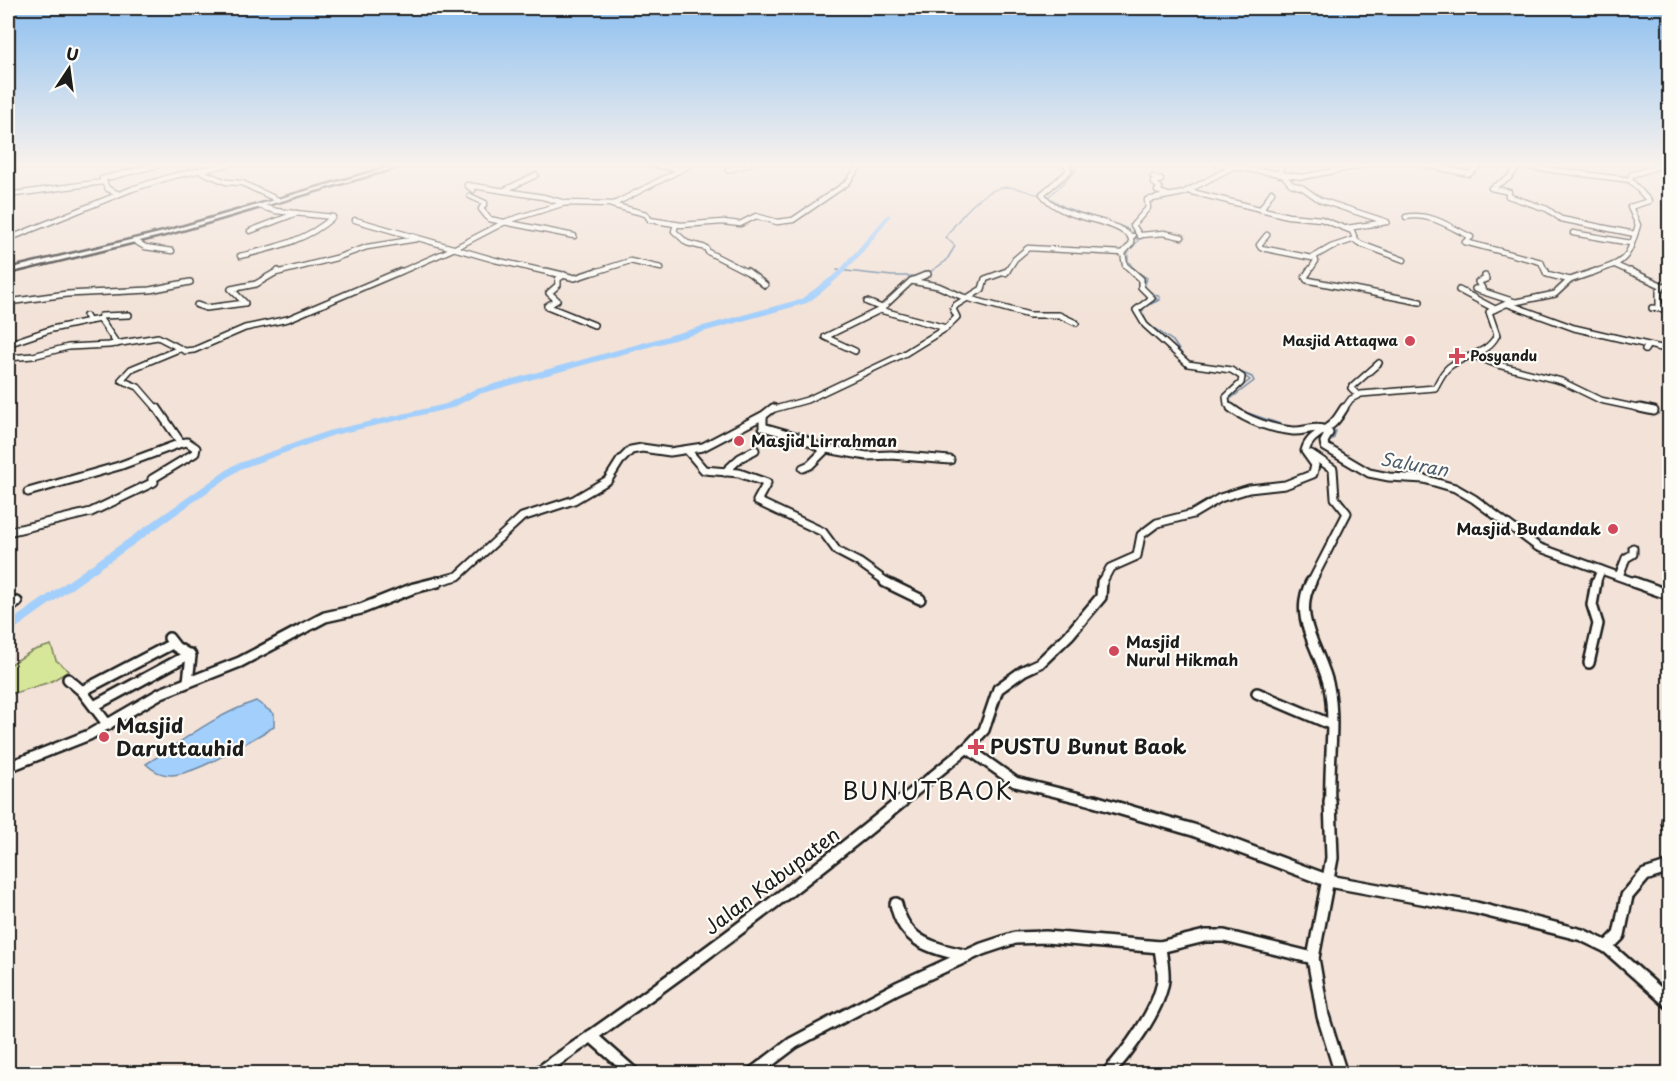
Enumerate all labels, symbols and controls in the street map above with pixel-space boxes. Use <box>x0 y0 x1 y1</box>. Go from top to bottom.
north arrow <box>39 39 99 99</box>
text: U <box>64 40 81 66</box>
place label: Masjid Attaqwa <box>1283 330 1399 351</box>
marker: Masjid Attaqwa <box>1403 334 1417 348</box>
place label: Posyandu <box>1470 345 1537 366</box>
marker: Posyandu <box>1448 347 1466 365</box>
place label: Masjid Lirrahman <box>751 428 897 452</box>
marker: Masjid Lirrahman <box>732 434 746 448</box>
water label: Saluran <box>1378 444 1451 483</box>
place label: Masjid Budandak <box>1456 516 1601 540</box>
marker: Masjid Budandak <box>1606 522 1620 536</box>
place label: Masjid Nurul Hikmah <box>1126 629 1238 671</box>
marker: Masjid Nurul Hikmah <box>1107 644 1121 658</box>
place label: Masjid Daruttauhid <box>116 710 244 763</box>
marker: Masjid Daruttauhid <box>97 730 111 744</box>
place label: PUSTU Bunut Baok <box>990 731 1187 761</box>
marker: PUSTU Bunut Baok <box>967 738 985 756</box>
district label: BUNUTBAOK <box>842 772 1014 808</box>
street label: Jalan Kabupaten <box>697 819 846 941</box>

